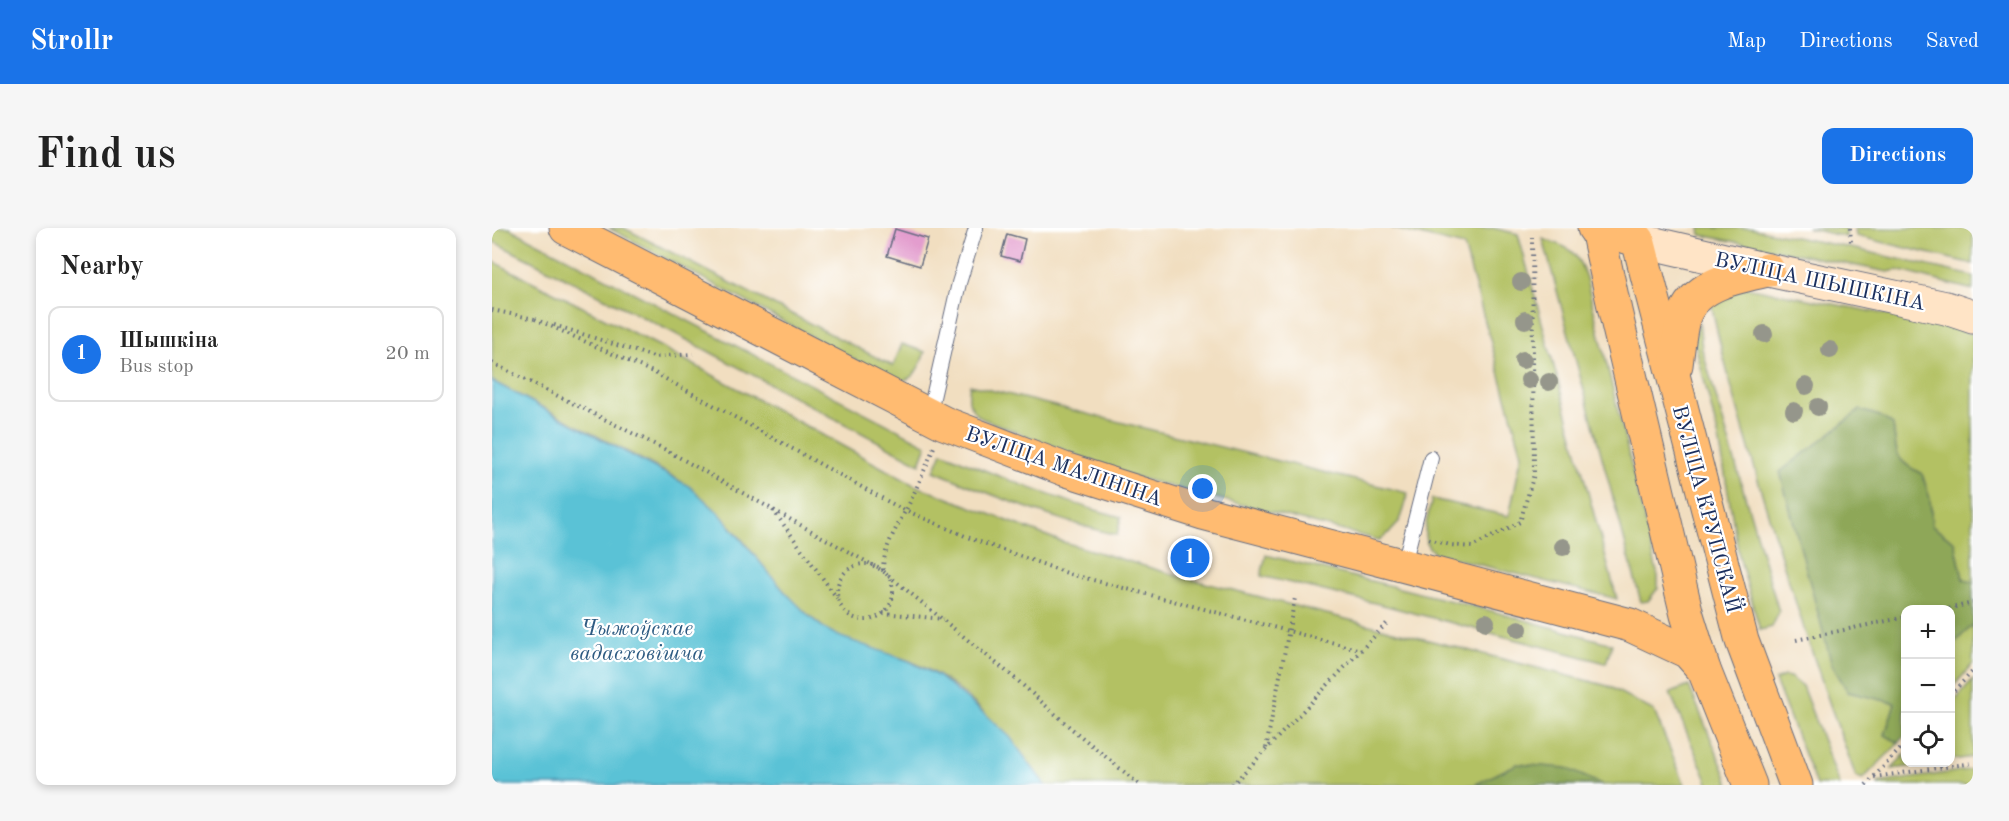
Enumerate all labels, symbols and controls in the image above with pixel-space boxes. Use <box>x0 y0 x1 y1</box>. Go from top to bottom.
text: Strollr <box>30 28 113 56</box>
text: Map <box>1727 31 1766 52</box>
text: Directions <box>1799 31 1893 52</box>
text: Saved <box>1926 31 1979 52</box>
button: Directions <box>1822 128 1973 184</box>
text: Find us <box>36 135 175 177</box>
street label: ВУЛІЦА ШЫШКІНА <box>1712 250 1927 315</box>
text: Nearby <box>60 254 144 280</box>
text: Шышкіна <box>119 330 218 352</box>
text: 1 <box>76 344 87 364</box>
text: 20 m <box>385 344 430 364</box>
text: Bus stop <box>119 357 194 377</box>
street label: ВУЛІЦА КРУПСКАЙ <box>1668 402 1748 616</box>
street label: ВУЛІЦА МАЛІНІНА <box>962 424 1165 511</box>
your location <box>1188 474 1217 503</box>
pin: 1 <box>1170 536 1210 580</box>
map controls <box>1901 605 1955 767</box>
button: + <box>1901 605 1955 659</box>
water label: Чыжоўскае вадасховішча <box>570 618 704 665</box>
button: − <box>1901 659 1955 713</box>
button: locate <box>1901 713 1955 767</box>

